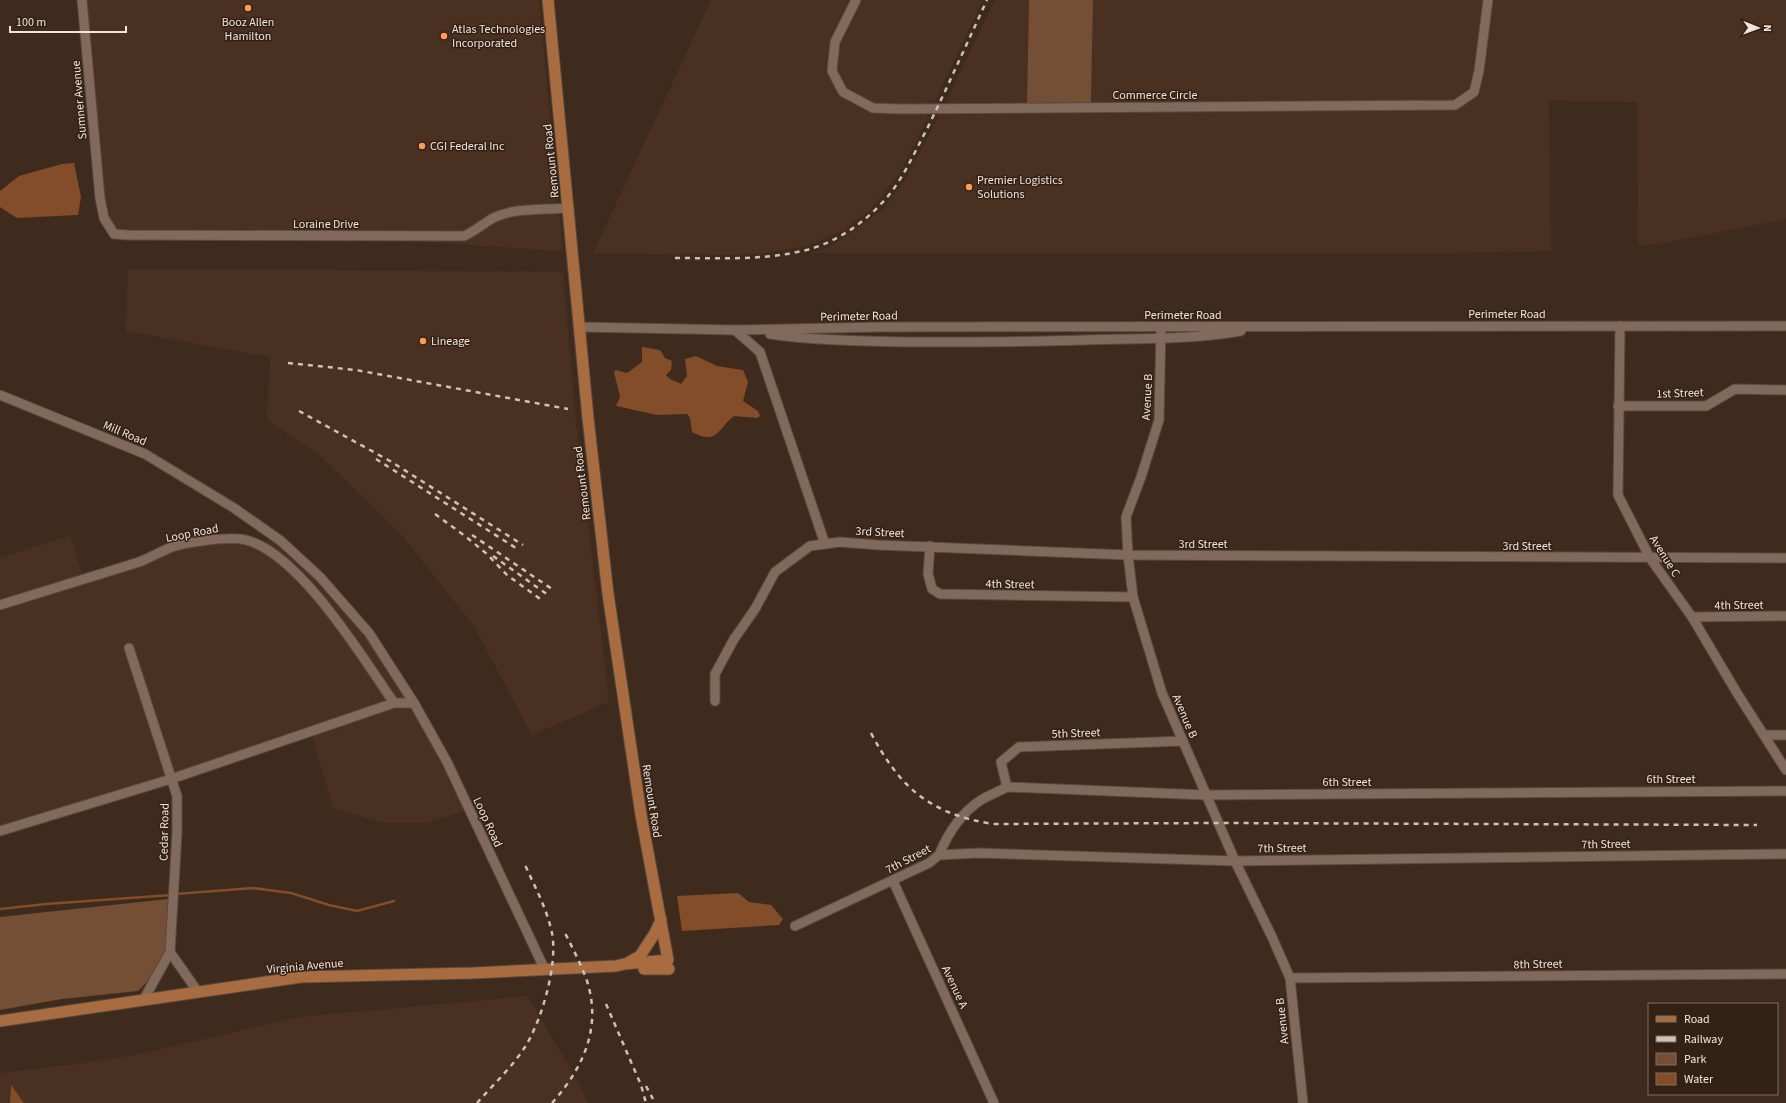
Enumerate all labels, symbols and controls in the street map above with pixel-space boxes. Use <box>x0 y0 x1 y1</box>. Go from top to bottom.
marker: Booz Allen Hamilton <box>243 3 253 13</box>
scale bar <box>10 8 126 34</box>
north arrow <box>1738 8 1778 48</box>
text: 100 m <box>16 14 46 31</box>
place label: Booz Allen Hamilton <box>222 14 274 45</box>
place label: Atlas Technologies Incorporated <box>452 21 545 52</box>
text: N <box>1760 24 1775 32</box>
marker: Atlas Technologies Incorporated <box>439 31 449 41</box>
street label: Sumner Avenue <box>68 60 91 140</box>
street label: Commerce Circle <box>1112 87 1198 104</box>
street label: Remount Road <box>539 123 564 199</box>
place label: CGI Federal Inc <box>430 138 505 155</box>
marker: CGI Federal Inc <box>417 141 427 151</box>
place label: Premier Logistics Solutions <box>977 172 1063 203</box>
marker: Premier Logistics Solutions <box>964 182 974 192</box>
street label: Loraine Drive <box>293 216 359 233</box>
street label: Perimeter Road <box>1468 306 1546 323</box>
street label: Perimeter Road <box>820 307 898 326</box>
street label: Perimeter Road <box>1144 307 1222 324</box>
place label: Lineage <box>431 333 470 350</box>
marker: Lineage <box>418 336 428 346</box>
street label: Avenue B <box>1138 373 1157 421</box>
street label: 1st Street <box>1656 384 1704 403</box>
street label: Mill Road <box>100 417 149 450</box>
street label: Remount Road <box>570 445 595 521</box>
street label: Loop Road <box>164 520 220 547</box>
street label: 3rd Street <box>855 523 905 542</box>
street label: Avenue C <box>1645 532 1684 580</box>
street label: 3rd Street <box>1178 536 1228 553</box>
street label: 3rd Street <box>1502 538 1552 555</box>
street label: 4th Street <box>985 576 1035 593</box>
street label: 4th Street <box>1714 597 1764 614</box>
street label: Avenue B <box>1168 691 1201 741</box>
street label: 5th Street <box>1051 724 1101 743</box>
street label: Remount Road <box>637 763 666 839</box>
street label: 6th Street <box>1646 771 1696 788</box>
street label: 6th Street <box>1322 774 1372 791</box>
street label: Loop Road <box>469 794 507 850</box>
street label: Cedar Road <box>155 803 174 861</box>
street label: 7th Street <box>1581 836 1631 853</box>
street label: 7th Street <box>883 840 934 878</box>
street label: 7th Street <box>1257 840 1307 857</box>
street label: Virginia Avenue <box>266 955 344 978</box>
street label: 8th Street <box>1513 956 1563 973</box>
street label: Avenue A <box>937 963 972 1012</box>
street label: Avenue B <box>1272 997 1293 1045</box>
legend <box>1648 1003 1778 1095</box>
text: Road <box>1684 1011 1710 1028</box>
text: Railway <box>1684 1031 1723 1048</box>
text: Park <box>1684 1051 1706 1068</box>
text: Water <box>1684 1071 1714 1088</box>

